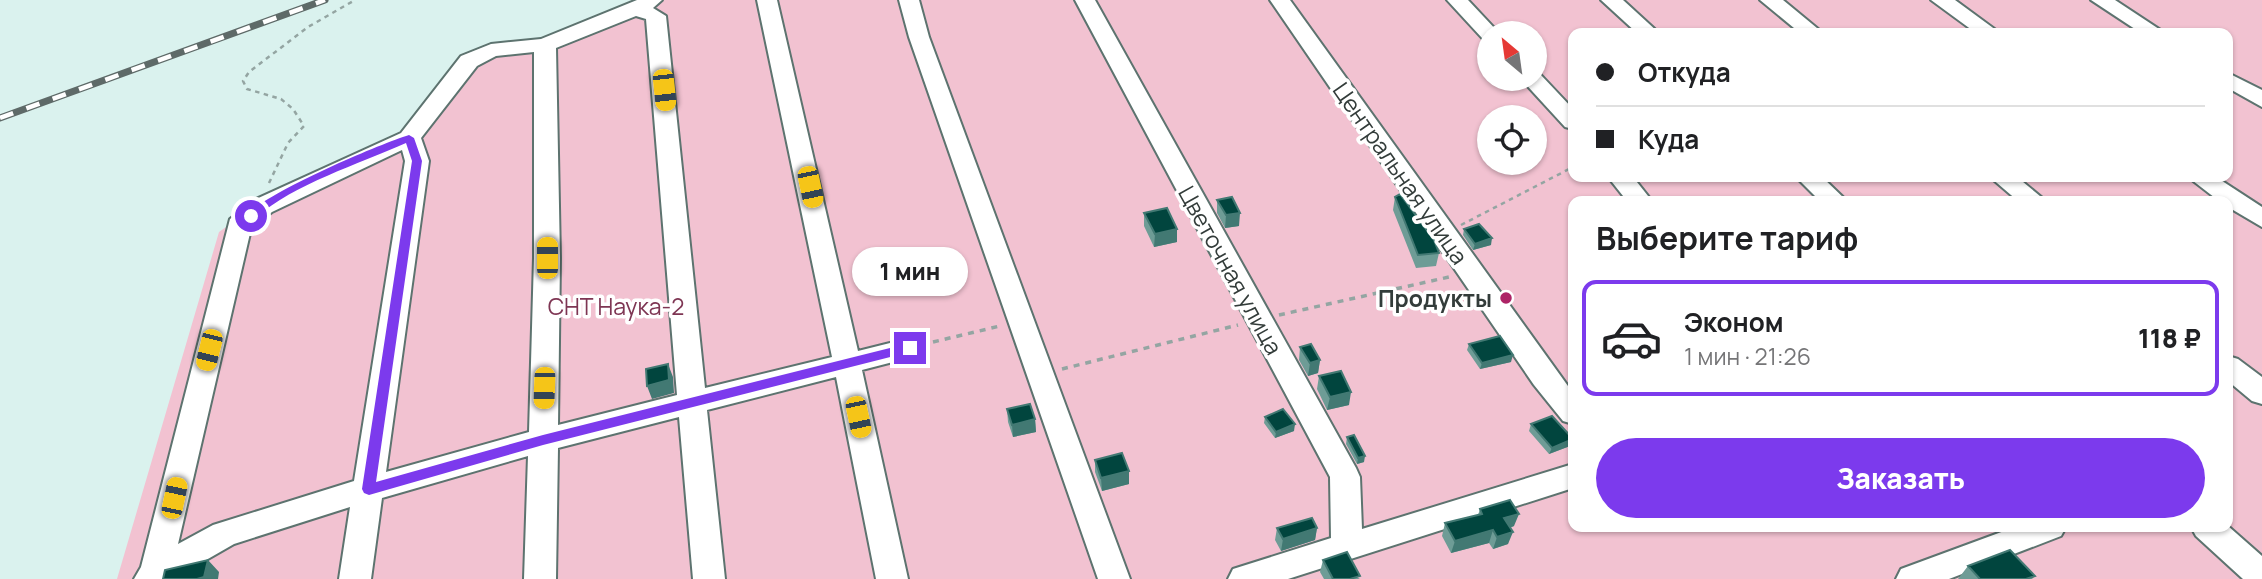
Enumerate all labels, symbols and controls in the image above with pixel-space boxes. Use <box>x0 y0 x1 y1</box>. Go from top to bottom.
north arrow <box>1477 21 1547 91</box>
map controls <box>1477 21 1547 175</box>
text: Откуда <box>1638 54 1731 90</box>
car <box>652 68 677 112</box>
street label: Центральная улица <box>1326 76 1476 270</box>
button: locate <box>1477 105 1547 175</box>
text: Куда <box>1638 121 1699 157</box>
car <box>796 164 825 210</box>
street label: Цветочная улица <box>1171 180 1291 360</box>
route start <box>235 200 267 232</box>
text: Выберите тариф <box>1596 216 1858 260</box>
car <box>537 237 558 279</box>
callout: 1 мин <box>852 246 968 296</box>
text: 1 мин <box>880 255 940 287</box>
place label: Продукты <box>1378 282 1492 314</box>
park label: СНТ Наука-2 <box>548 290 684 322</box>
marker: Продукты <box>1498 290 1514 306</box>
text: Эконом <box>1684 304 1784 340</box>
icon: car <box>1600 307 1663 370</box>
text: 118 ₽ <box>2138 320 2201 356</box>
car <box>194 327 225 373</box>
route end <box>894 332 926 364</box>
text: 1 мин · 21:26 <box>1684 340 1811 372</box>
car <box>533 367 556 409</box>
car <box>844 394 873 440</box>
button: Заказать <box>1596 438 2205 518</box>
car <box>160 475 189 521</box>

